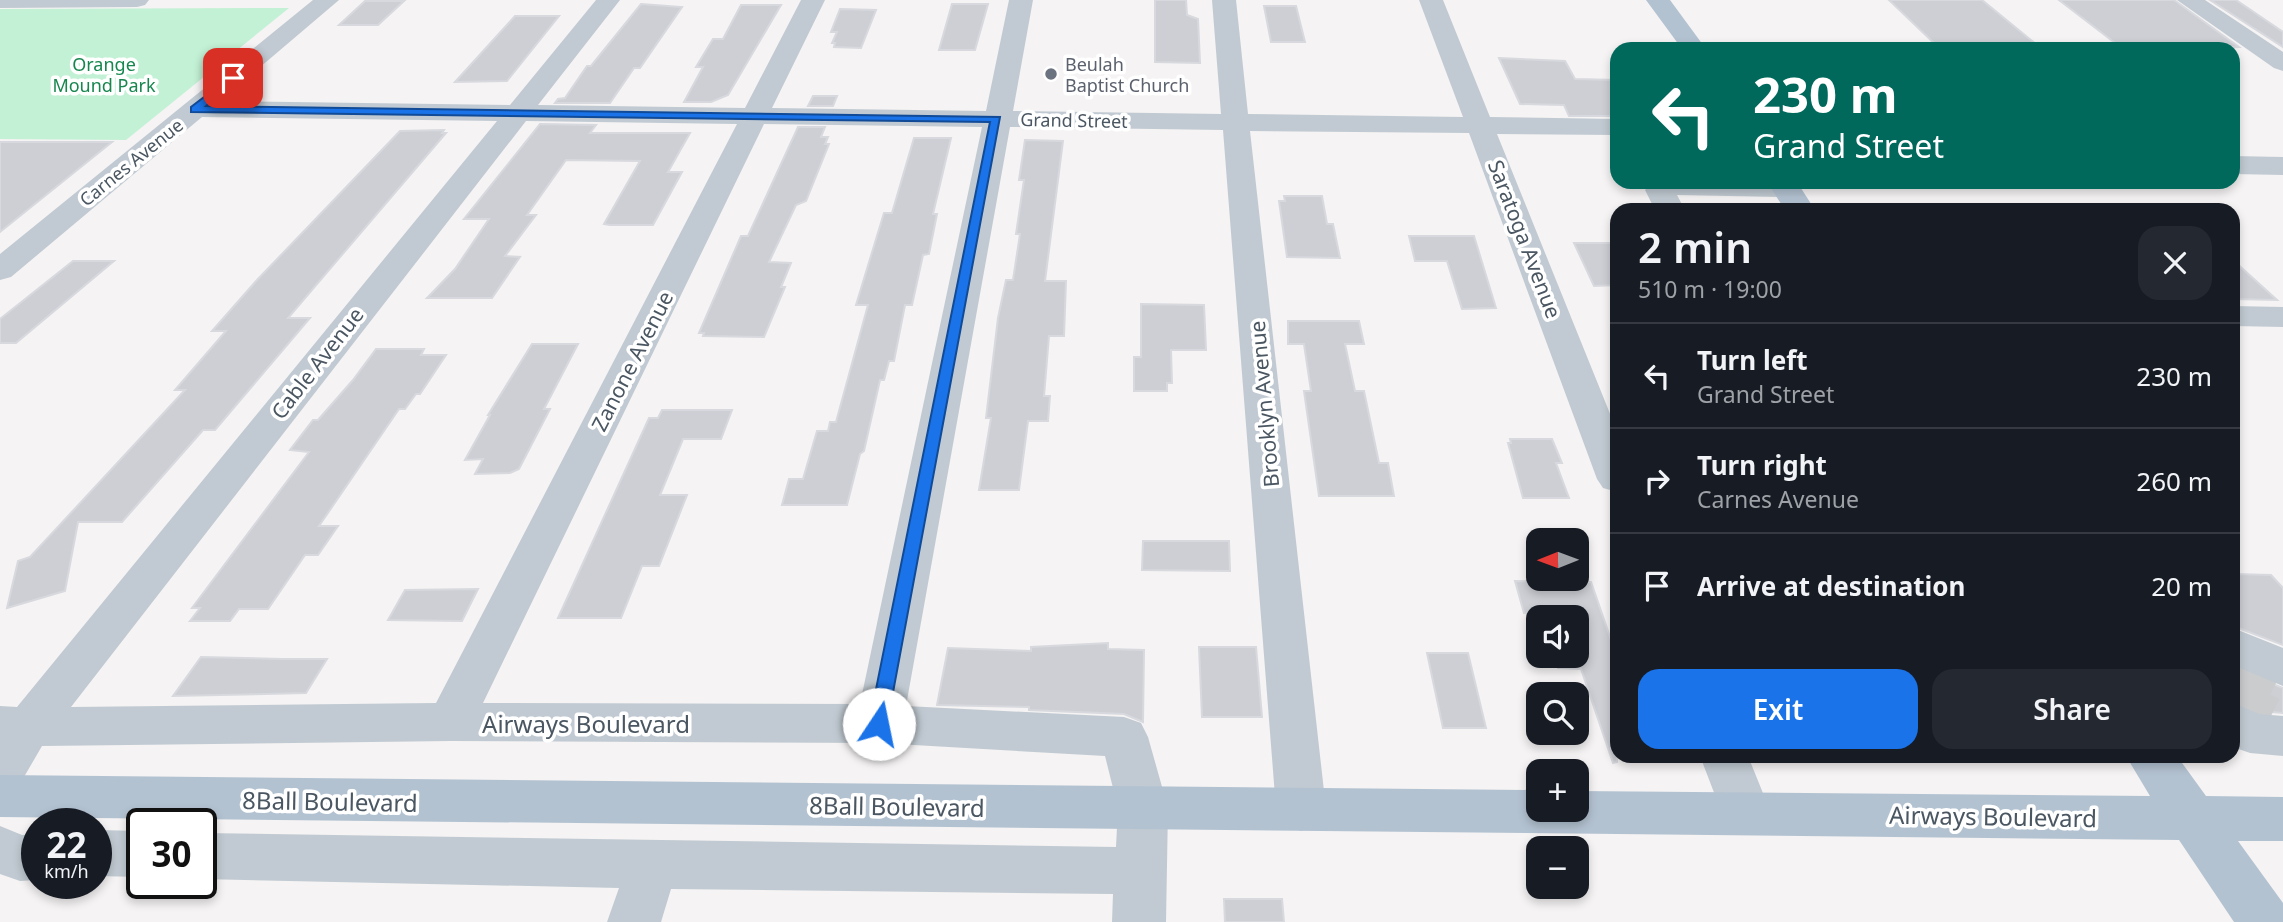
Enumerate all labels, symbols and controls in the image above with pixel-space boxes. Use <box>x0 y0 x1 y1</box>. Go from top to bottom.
pin <box>203 48 263 108</box>
park label: Orange Mound Park <box>52 52 156 97</box>
place label: Beulah Baptist Church <box>1065 52 1189 97</box>
icon: arrive <box>214 59 252 97</box>
text: 230 m <box>1753 61 1898 127</box>
marker: Beulah Baptist Church <box>1043 66 1059 82</box>
icon: left <box>1638 70 1729 161</box>
street label: Grand Street <box>1020 107 1128 133</box>
street label: Carnes Avenue <box>74 113 188 211</box>
text: Grand Street <box>1753 124 1944 167</box>
street label: Saratoga Avenue <box>1482 156 1568 322</box>
text: 2 min <box>1638 218 1752 275</box>
button: close <box>2138 226 2212 300</box>
text: 510 m · 19:00 <box>1638 273 1782 305</box>
street label: Zanone Avenue <box>585 286 679 436</box>
street label: Cable Avenue <box>265 301 369 425</box>
street label: Brooklyn Avenue <box>1243 320 1285 488</box>
text: Turn left <box>1697 342 1808 378</box>
icon: left <box>1638 357 1676 395</box>
text: 230 m <box>2136 358 2212 394</box>
text: Grand Street <box>1697 378 1834 410</box>
text: Turn right <box>1697 447 1827 483</box>
icon: right <box>1638 462 1676 500</box>
text: 260 m <box>2136 463 2212 499</box>
text: Carnes Avenue <box>1697 483 1859 515</box>
north arrow <box>1526 528 1589 592</box>
map controls <box>1526 528 1589 899</box>
icon: arrive <box>1638 567 1676 605</box>
text: Arrive at destination <box>1697 568 1966 604</box>
text: 20 m <box>2151 568 2212 604</box>
button: sound <box>1526 605 1589 668</box>
button: Exit <box>1638 669 1918 749</box>
button: Share <box>1932 669 2212 749</box>
button: search <box>1526 682 1589 745</box>
position arrow <box>842 687 916 761</box>
street label: Airways Boulevard <box>482 707 690 740</box>
button: + <box>1526 759 1589 822</box>
street label: 8Ball Boulevard <box>242 783 418 819</box>
street label: 8Ball Boulevard <box>809 788 985 824</box>
street label: Airways Boulevard <box>1889 798 2097 834</box>
speed limit sign: 30 <box>126 808 217 899</box>
text: 22 <box>46 821 87 868</box>
button: − <box>1526 836 1589 899</box>
text: km/h <box>44 859 89 883</box>

